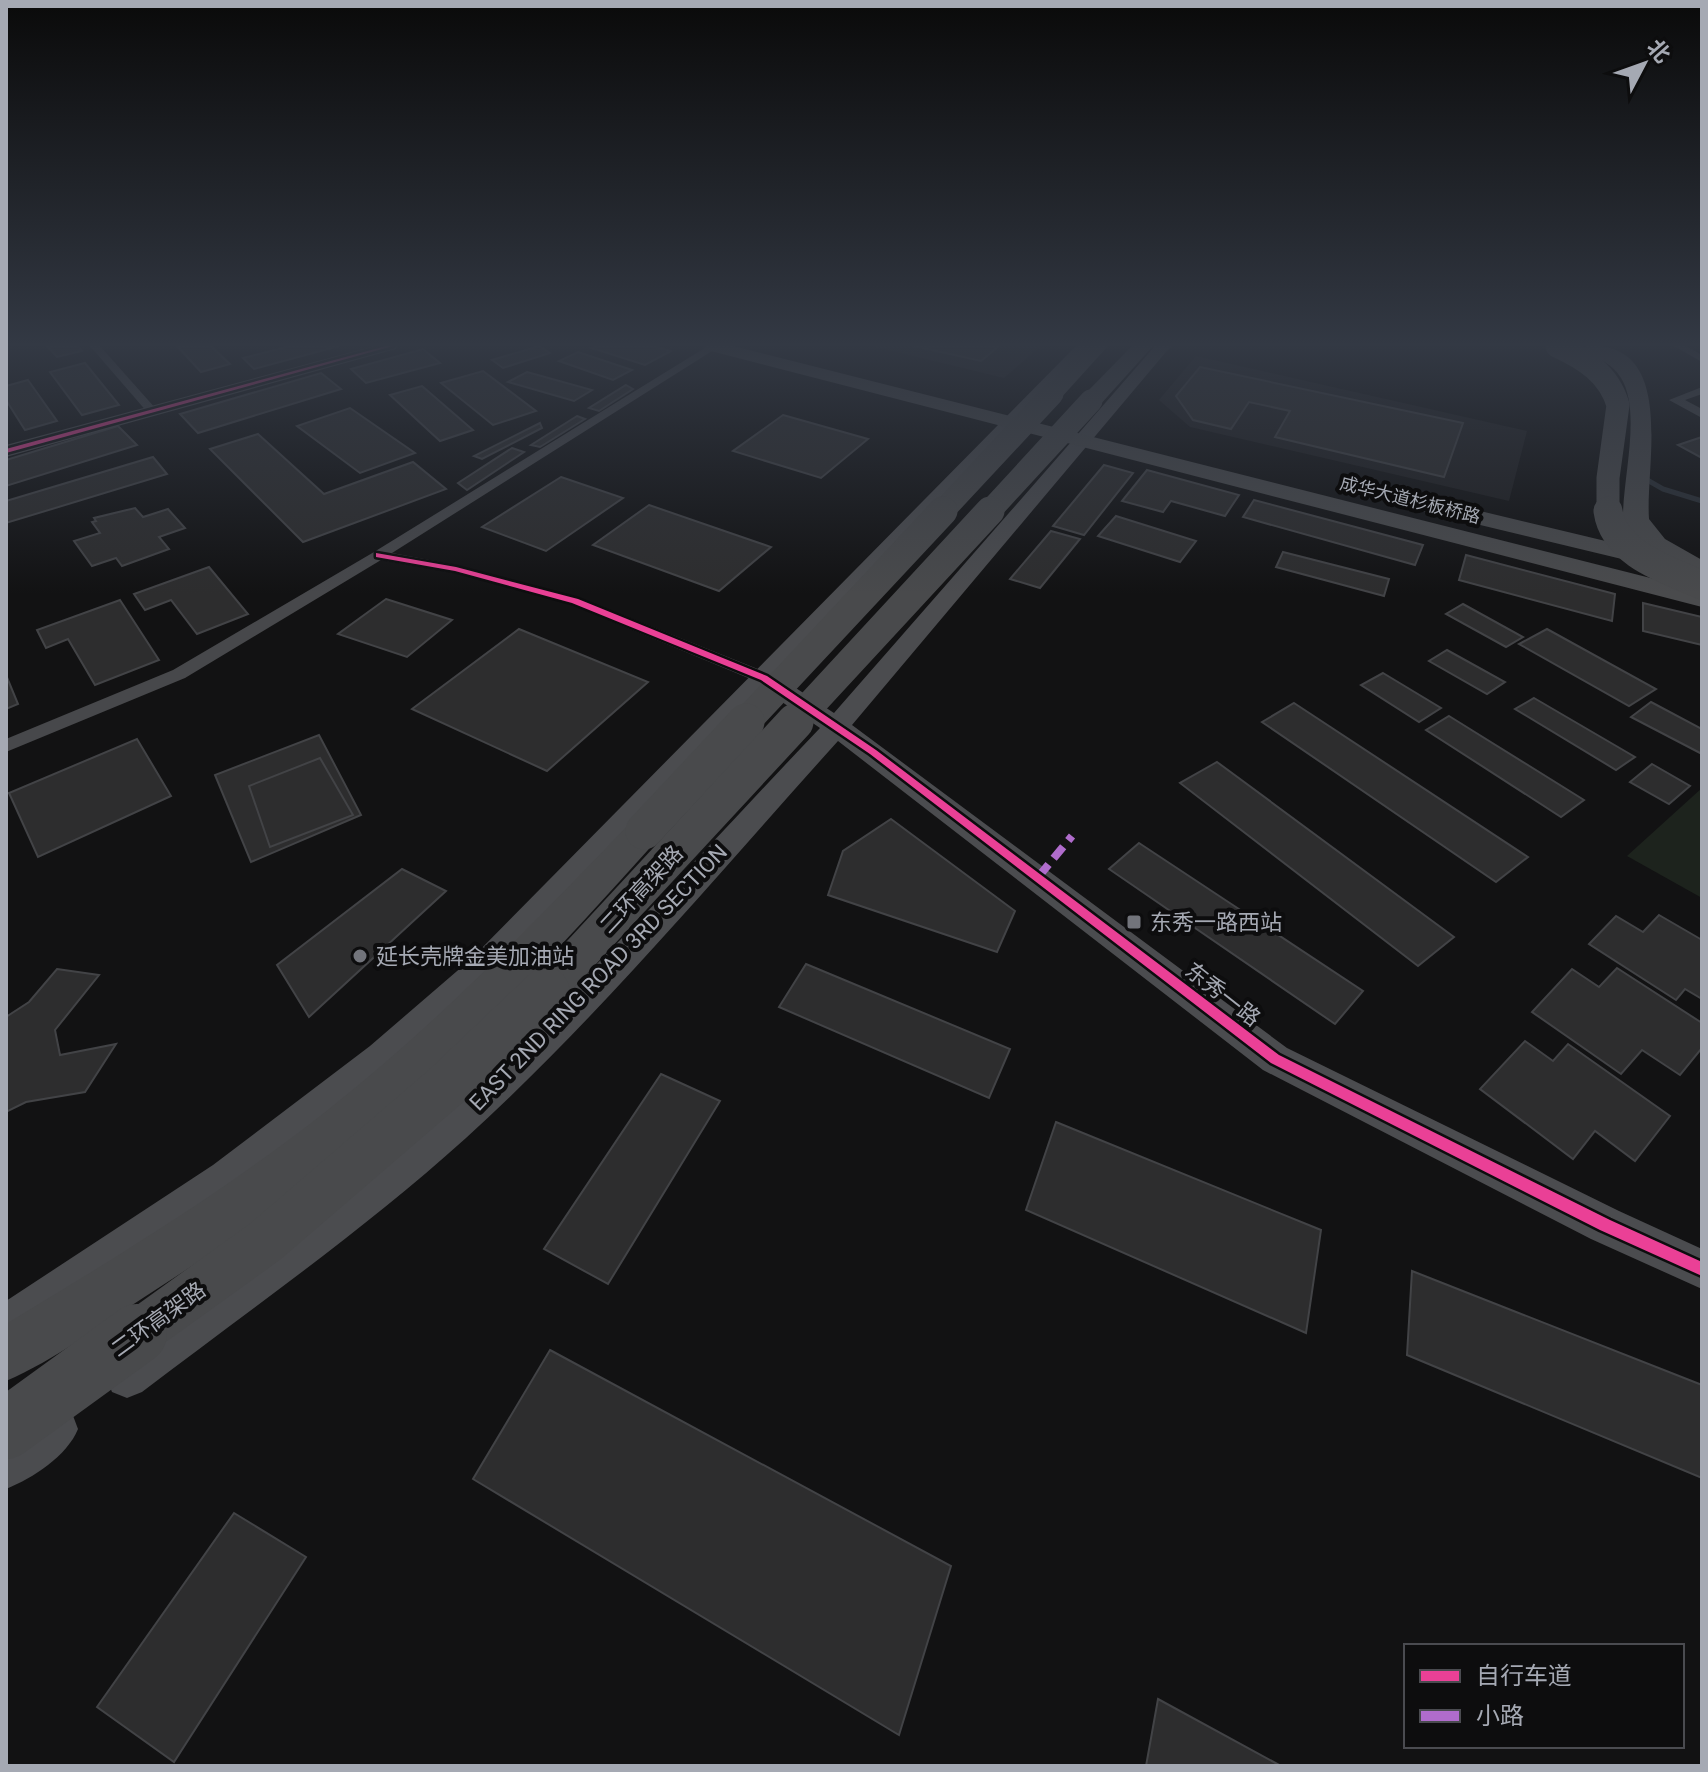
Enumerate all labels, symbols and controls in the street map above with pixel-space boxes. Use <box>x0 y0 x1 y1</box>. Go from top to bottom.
north arrow <box>1604 24 1684 104</box>
text: 北 <box>1642 35 1675 68</box>
street label: 成华大道杉板桥路 <box>1338 472 1483 527</box>
street label: EAST 2ND RING ROAD 3RD SECTION <box>464 839 732 1115</box>
street label: 二环高架路 <box>595 841 688 938</box>
place label: 东秀一路西站 <box>1150 910 1282 935</box>
marker: 东秀一路西站 <box>1125 913 1143 931</box>
place label: 延长壳牌金美加油站 <box>376 944 574 969</box>
marker: 延长壳牌金美加油站 <box>351 947 369 965</box>
street label: 东秀一路 <box>1180 957 1265 1031</box>
street label: 二环高架路 <box>106 1277 210 1362</box>
legend <box>1404 1644 1684 1748</box>
text: 自行车道 <box>1476 1662 1572 1690</box>
text: 小路 <box>1476 1702 1524 1730</box>

